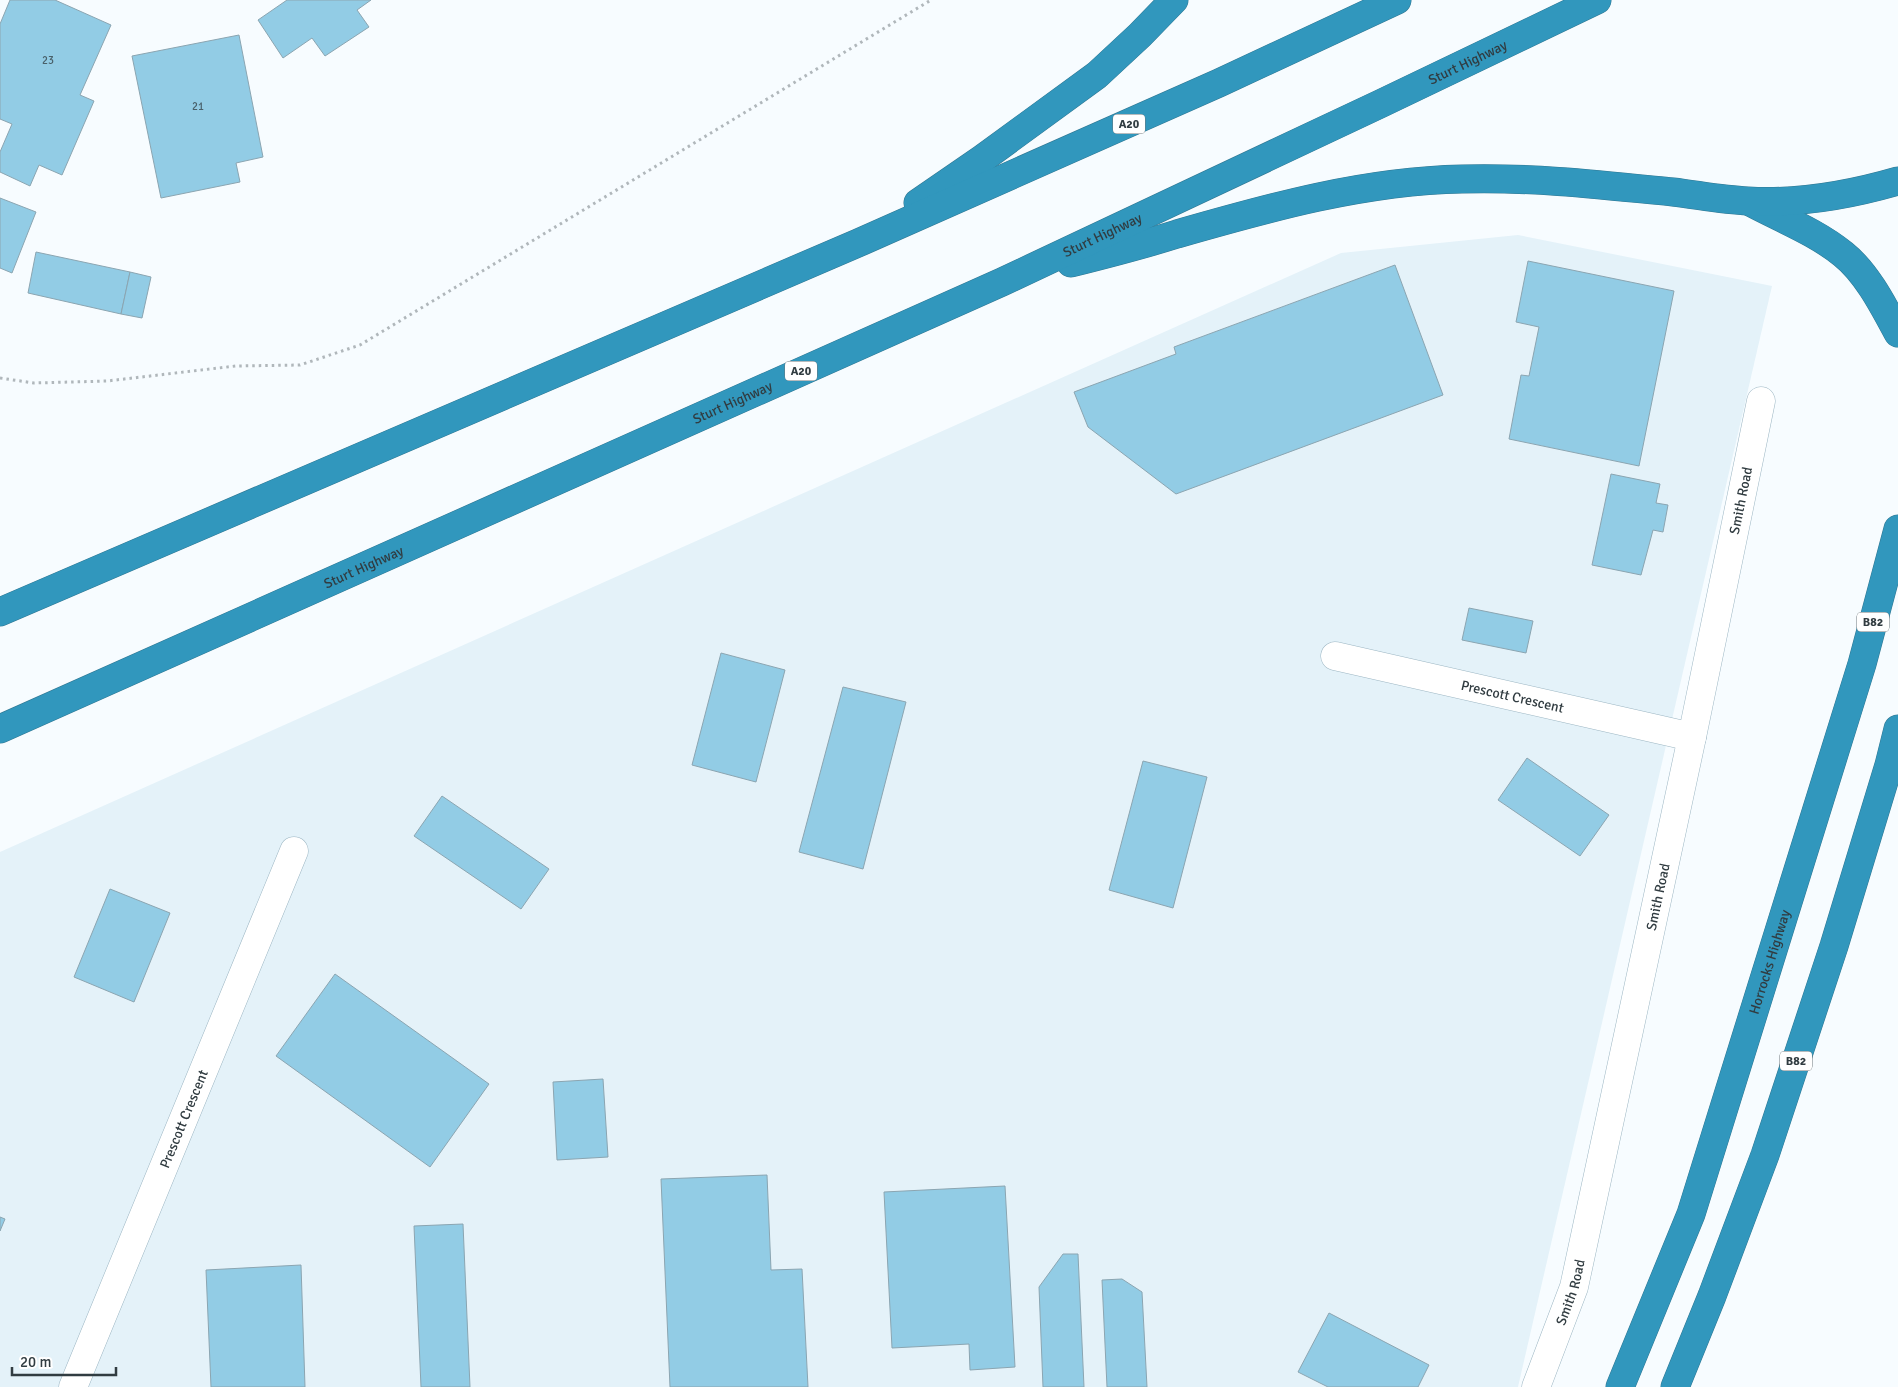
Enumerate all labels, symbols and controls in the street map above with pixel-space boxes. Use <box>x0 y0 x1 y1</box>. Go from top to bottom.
street label: Sturt Highway <box>1425 36 1510 88</box>
house number: 23 <box>42 54 54 67</box>
house number: 21 <box>192 100 204 113</box>
road number: A20 <box>1113 115 1145 134</box>
street label: Sturt Highway <box>1060 209 1145 261</box>
road number: A20 <box>785 362 817 381</box>
street label: Sturt Highway <box>690 377 775 427</box>
street label: Smith Road <box>1725 465 1756 536</box>
street label: Sturt Highway <box>321 542 406 592</box>
road number: B82 <box>1857 612 1889 632</box>
street label: Prescott Crescent <box>1459 676 1566 716</box>
street label: Smith Road <box>1642 862 1673 932</box>
street label: Horrocks Highway <box>1745 907 1794 1016</box>
road number: B82 <box>1780 1052 1812 1070</box>
street label: Prescott Crescent <box>156 1067 211 1171</box>
street label: Smith Road <box>1552 1258 1588 1328</box>
scale bar <box>12 1344 116 1376</box>
text: 20 m <box>20 1353 51 1371</box>

